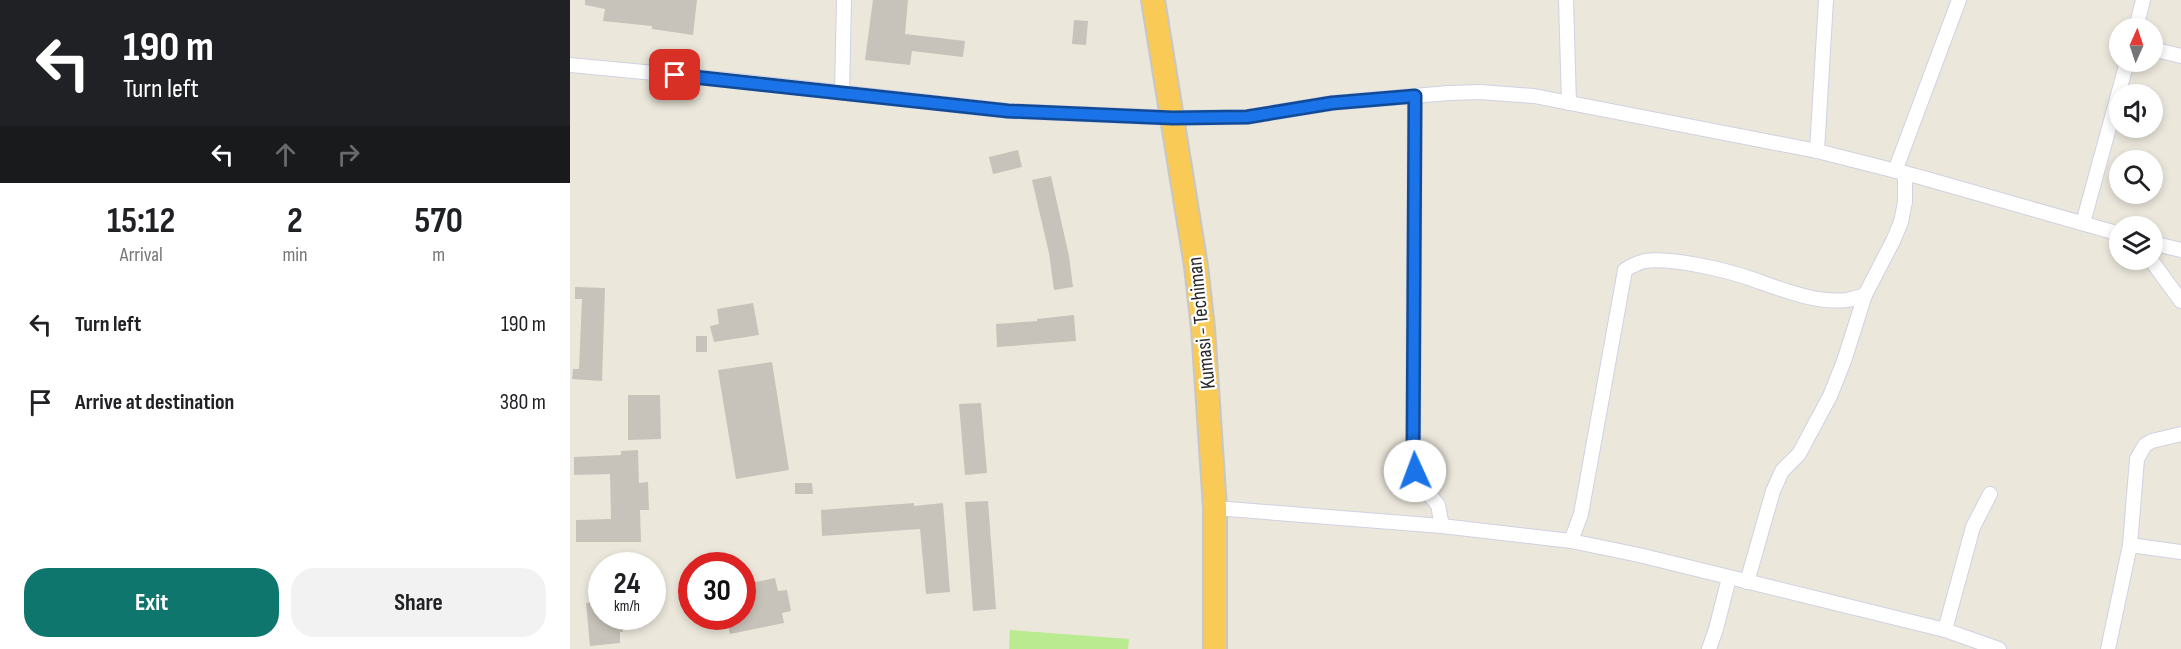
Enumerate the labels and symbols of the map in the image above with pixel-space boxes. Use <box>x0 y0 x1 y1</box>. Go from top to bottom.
north arrow <box>2109 18 2163 72</box>
pin <box>649 49 700 100</box>
street label: Kumasi - Techiman <box>1182 256 1221 390</box>
position arrow <box>1383 439 1447 503</box>
speed limit sign: 30 <box>678 552 756 630</box>

